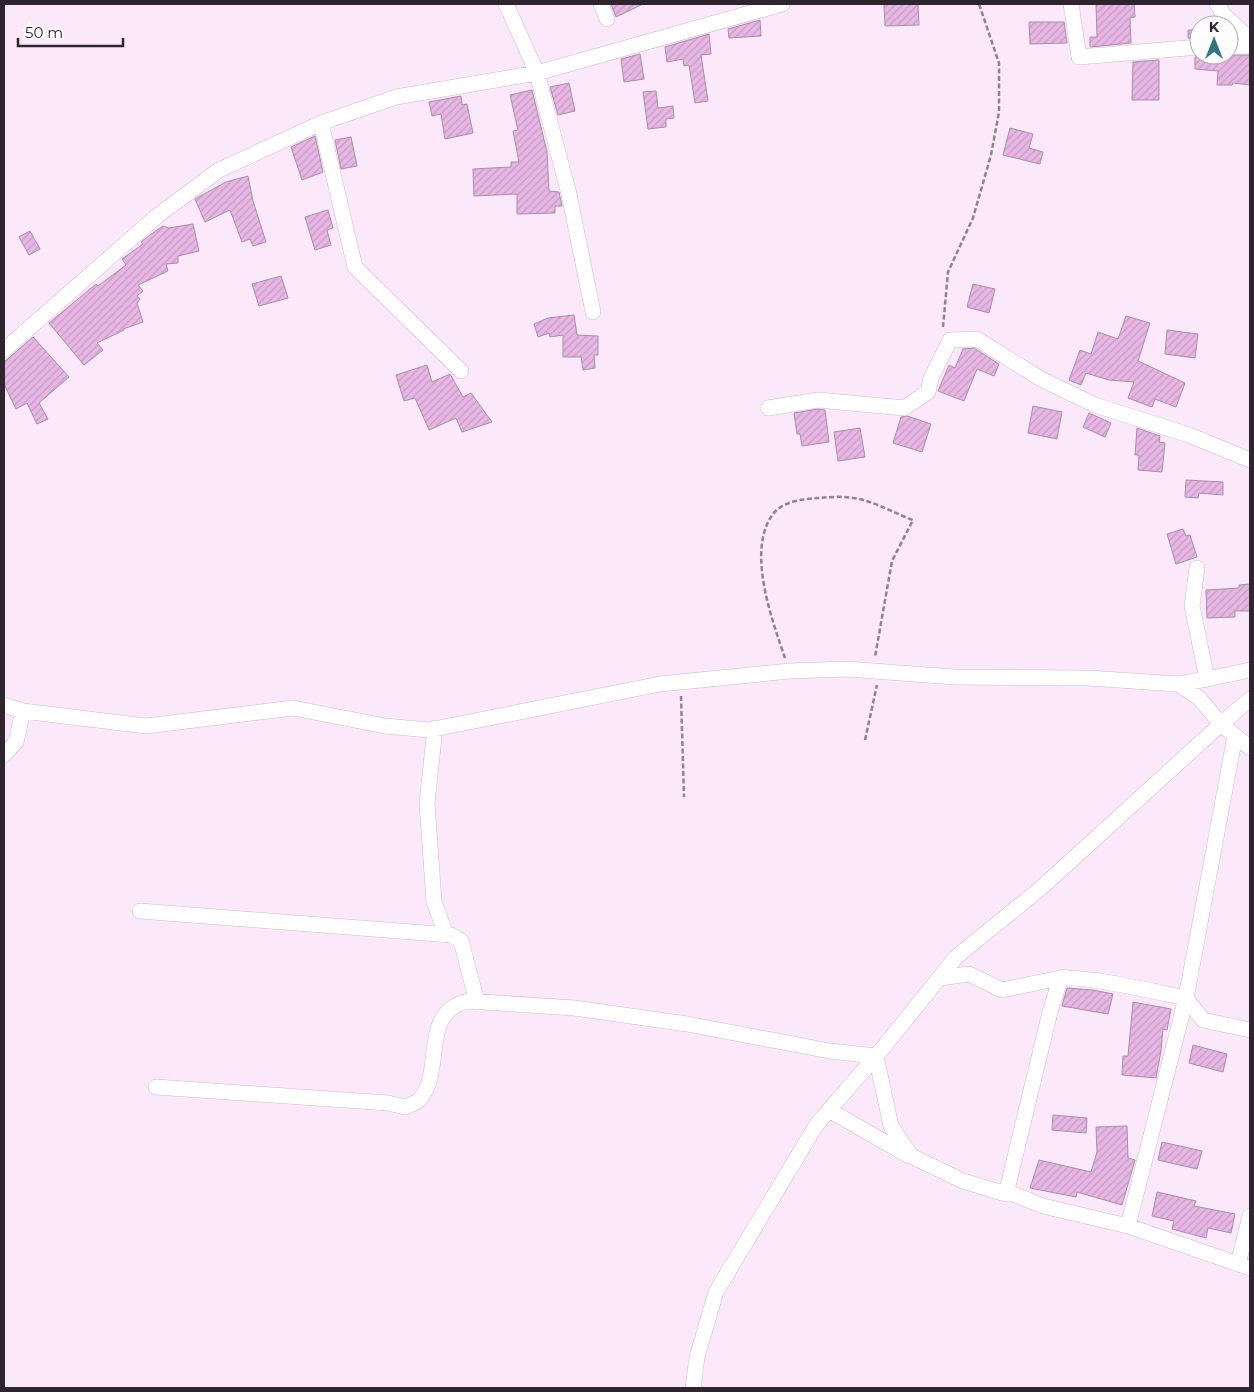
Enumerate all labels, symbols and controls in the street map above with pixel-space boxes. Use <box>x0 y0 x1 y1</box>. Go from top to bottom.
scale bar <box>18 15 122 47</box>
north arrow <box>1189 15 1239 65</box>
text: K <box>1209 18 1220 36</box>
text: 50 m <box>25 23 63 42</box>

